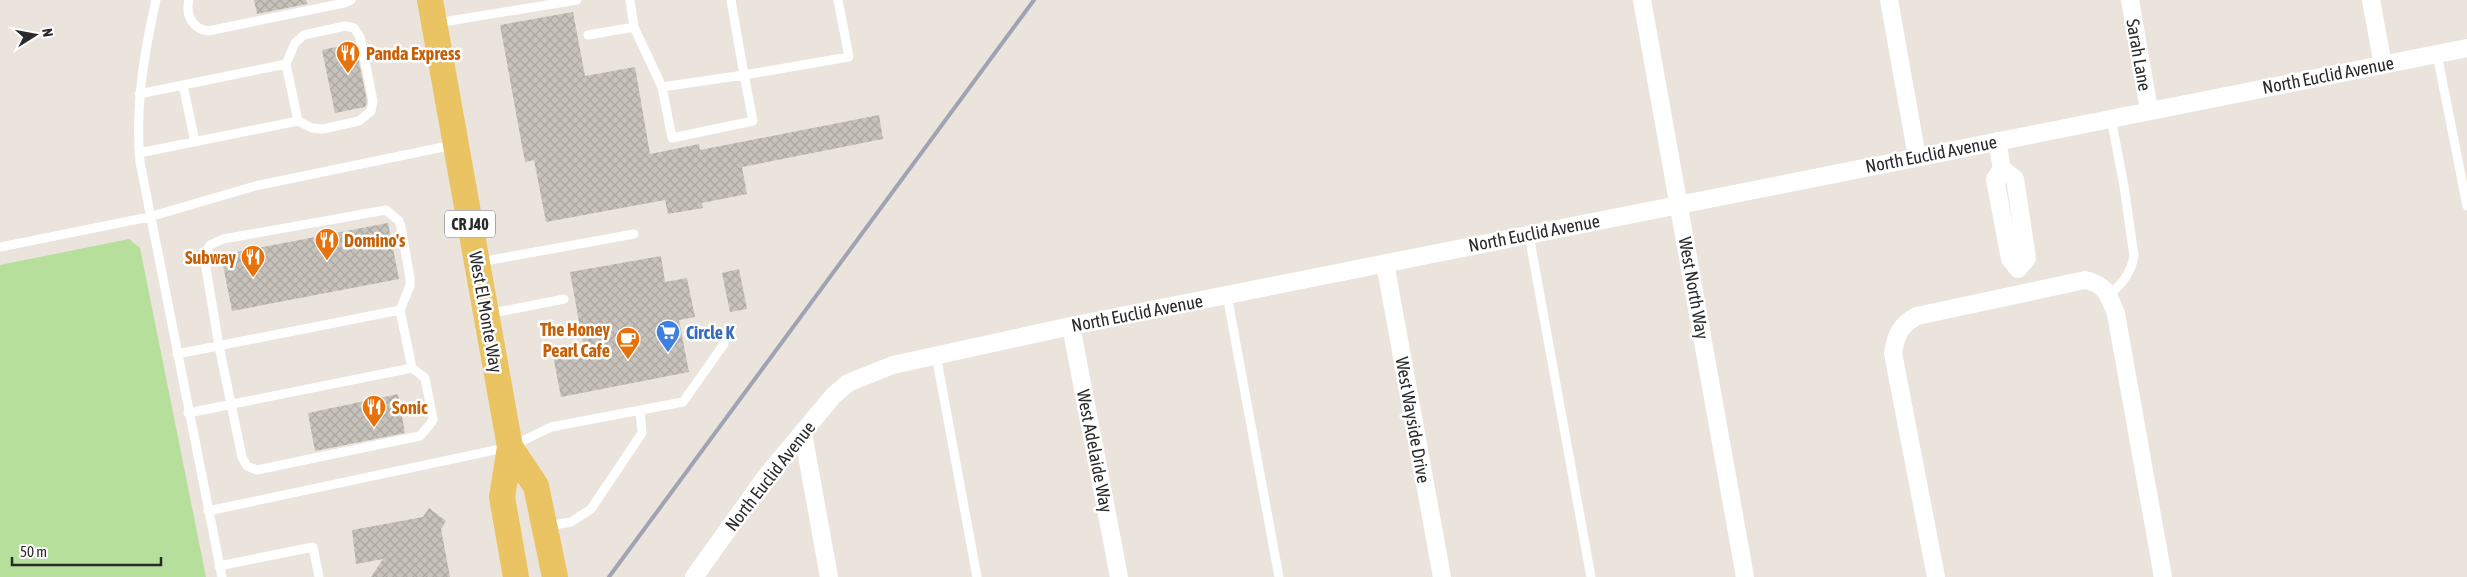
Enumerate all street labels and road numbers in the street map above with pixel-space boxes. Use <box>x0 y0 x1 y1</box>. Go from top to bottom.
street label: Sarah Lane <box>2122 17 2156 93</box>
street label: North Euclid Avenue <box>2261 52 2395 98</box>
street label: North Euclid Avenue <box>1864 131 1998 177</box>
road number: CR J40 <box>445 210 495 238</box>
street label: North Euclid Avenue <box>1467 210 1601 256</box>
street label: West North Way <box>1675 235 1713 341</box>
street label: West El Monte Way <box>465 250 507 374</box>
street label: North Euclid Avenue <box>1070 290 1204 336</box>
street label: West Wayside Drive <box>1392 355 1434 485</box>
street label: West Adelaide Way <box>1073 388 1117 514</box>
street label: North Euclid Avenue <box>721 417 819 535</box>

